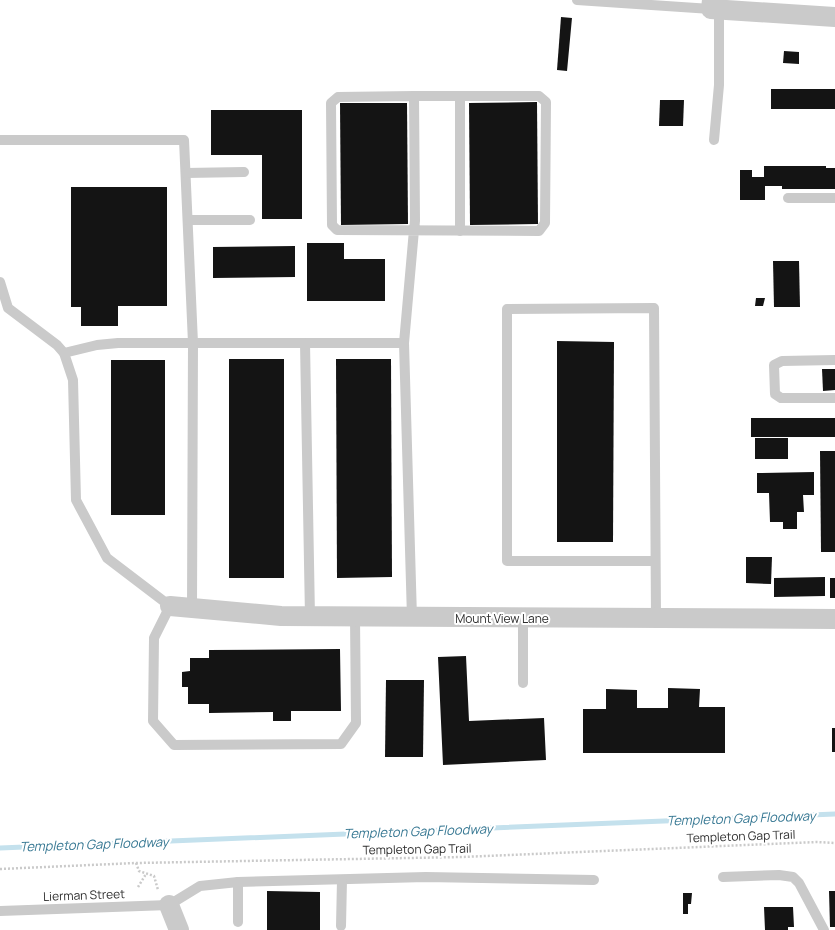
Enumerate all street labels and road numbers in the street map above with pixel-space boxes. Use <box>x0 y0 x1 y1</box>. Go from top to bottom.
street label: Mount View Lane <box>455 610 549 627</box>
street label: Templeton Gap Trail <box>686 826 796 846</box>
street label: Templeton Gap Trail <box>362 840 472 858</box>
street label: Lierman Street <box>43 885 125 905</box>

